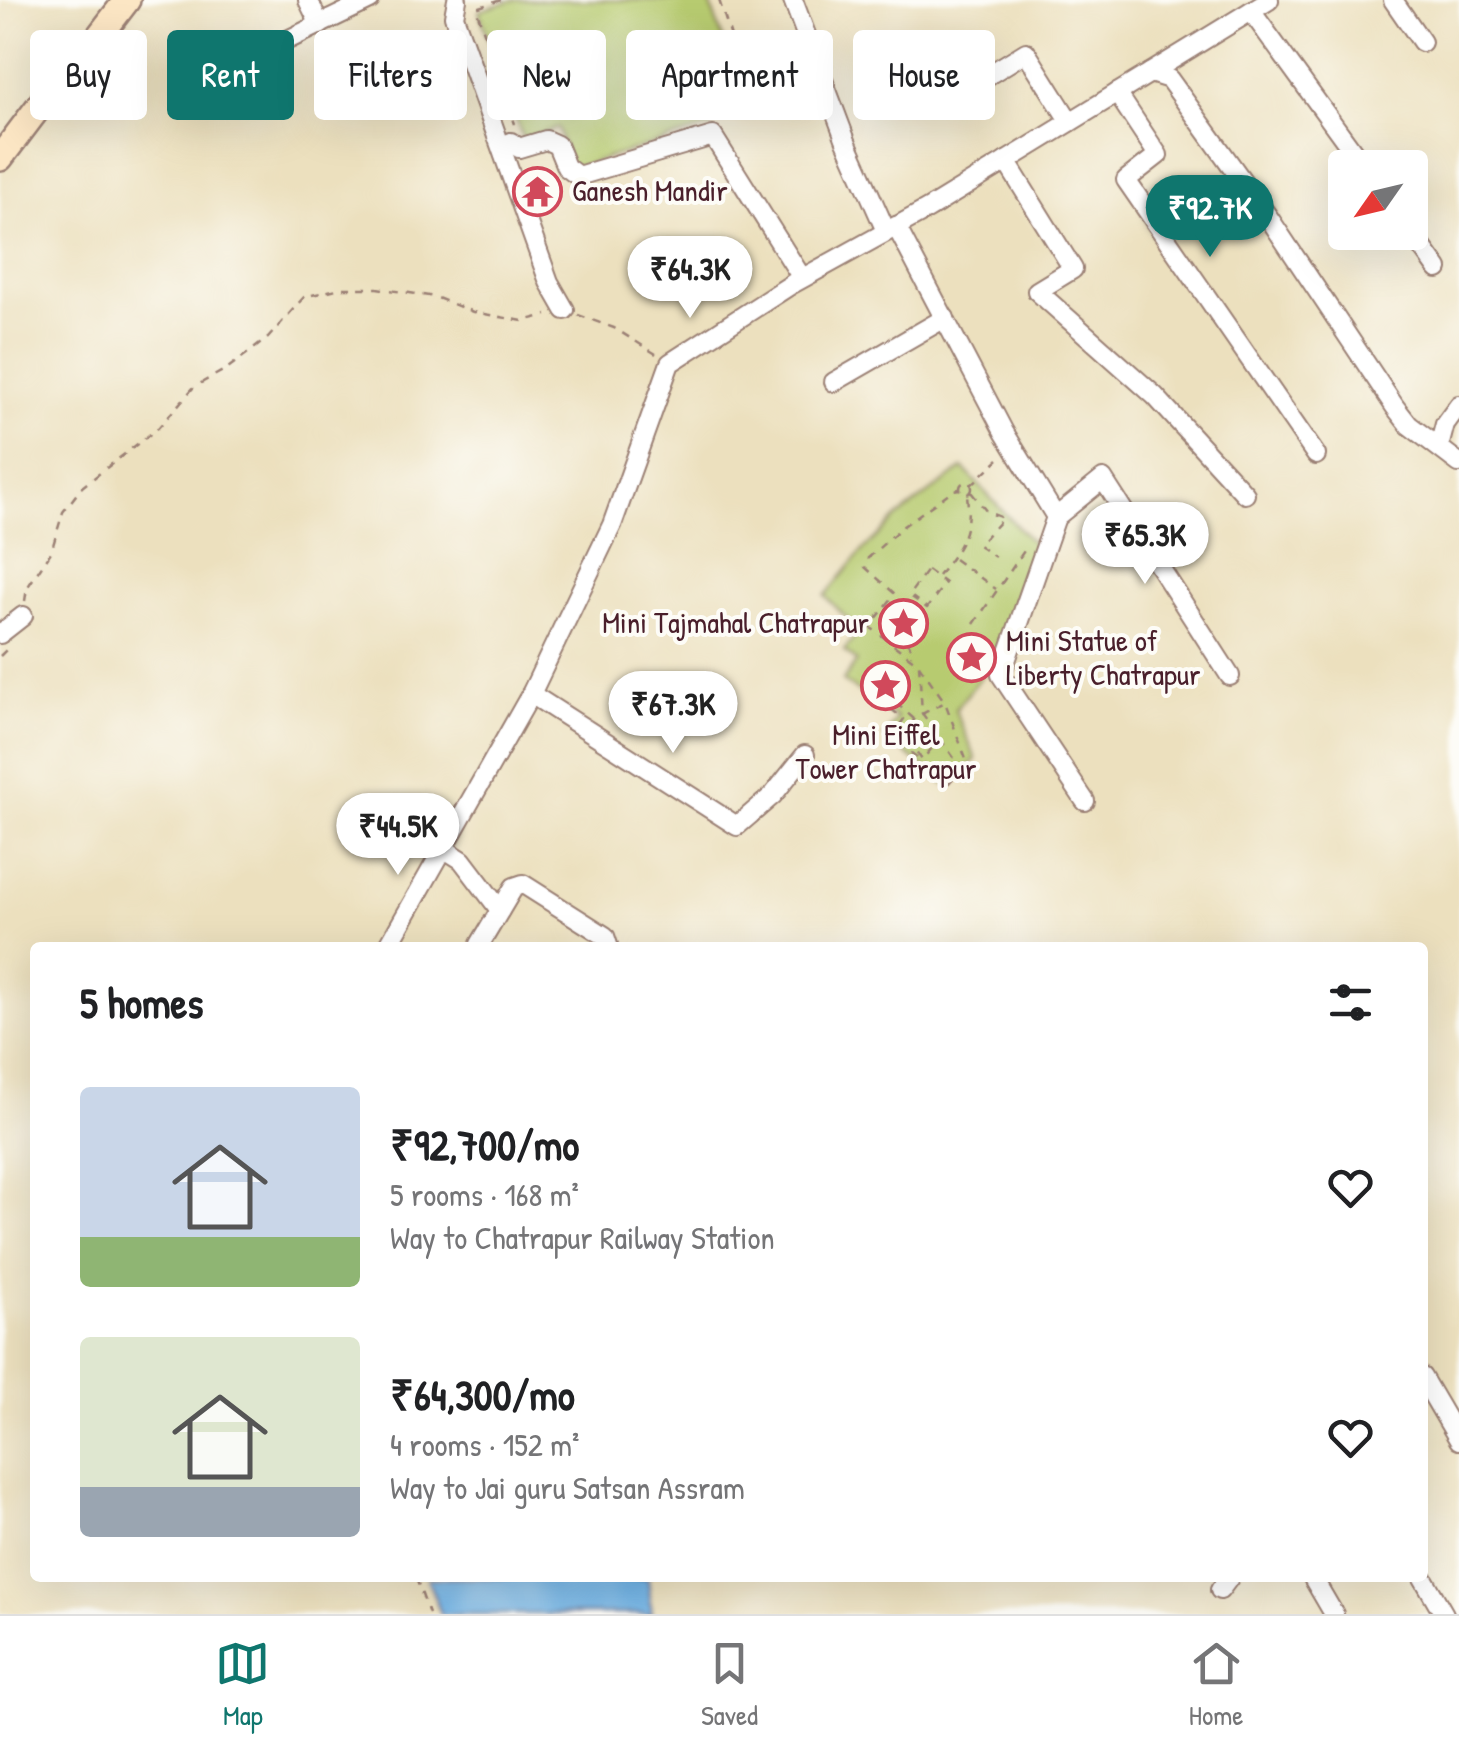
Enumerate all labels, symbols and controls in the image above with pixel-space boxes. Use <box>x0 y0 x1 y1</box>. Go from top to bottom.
chip: Buy <box>30 30 147 120</box>
chip: Rent <box>167 30 294 120</box>
chip: Filters <box>314 30 467 120</box>
chip: New <box>487 30 606 120</box>
chip: Apartment <box>626 30 833 120</box>
chip: House <box>853 30 995 120</box>
north arrow <box>1328 150 1428 250</box>
map controls <box>1328 150 1428 250</box>
temple icon: Ganesh Mandir <box>511 165 563 217</box>
place label: Ganesh Mandir <box>572 170 728 210</box>
pin: ₹92.7K <box>1129 175 1291 260</box>
text: ₹92.7K <box>1168 186 1252 229</box>
pin: ₹64.3K <box>609 236 771 321</box>
text: ₹64.3K <box>650 247 731 290</box>
pin: ₹65.3K <box>1064 502 1226 587</box>
text: ₹65.3K <box>1104 513 1186 556</box>
place icon: Mini Tajmahal Chatrapur <box>878 597 930 649</box>
place label: Mini Tajmahal Chatrapur <box>602 602 869 642</box>
place label: Mini Statue of Liberty Chatrapur <box>1006 620 1201 694</box>
place icon: Mini Statue of Liberty Chatrapur <box>945 632 997 684</box>
place icon: Mini Eiffel Tower Chatrapur <box>860 660 912 712</box>
pin: ₹67.3K <box>592 671 754 756</box>
text: ₹67.3K <box>631 682 715 725</box>
place label: Mini Eiffel Tower Chatrapur <box>795 714 977 788</box>
pin: ₹44.5K <box>317 793 479 878</box>
text: ₹44.5K <box>358 804 438 847</box>
text: 5 homes <box>80 974 203 1031</box>
icon: filters <box>1323 975 1378 1030</box>
text: ₹92,700/mo <box>390 1116 579 1173</box>
icon: home <box>160 1127 280 1247</box>
icon: heart <box>1323 1160 1378 1215</box>
text: 5 rooms · 168 m² <box>390 1173 579 1216</box>
text: Way to Chatrapur Railway Station <box>390 1216 775 1259</box>
text: ₹64,300/mo <box>390 1366 575 1423</box>
icon: home <box>160 1377 280 1497</box>
icon: heart <box>1323 1410 1378 1465</box>
text: 4 rooms · 152 m² <box>390 1423 579 1466</box>
text: Way to Jai guru Satsan Assram <box>390 1466 745 1509</box>
tab: Map <box>215 1636 270 1734</box>
tab: Saved <box>701 1636 758 1734</box>
tab: Home <box>1189 1636 1244 1734</box>

